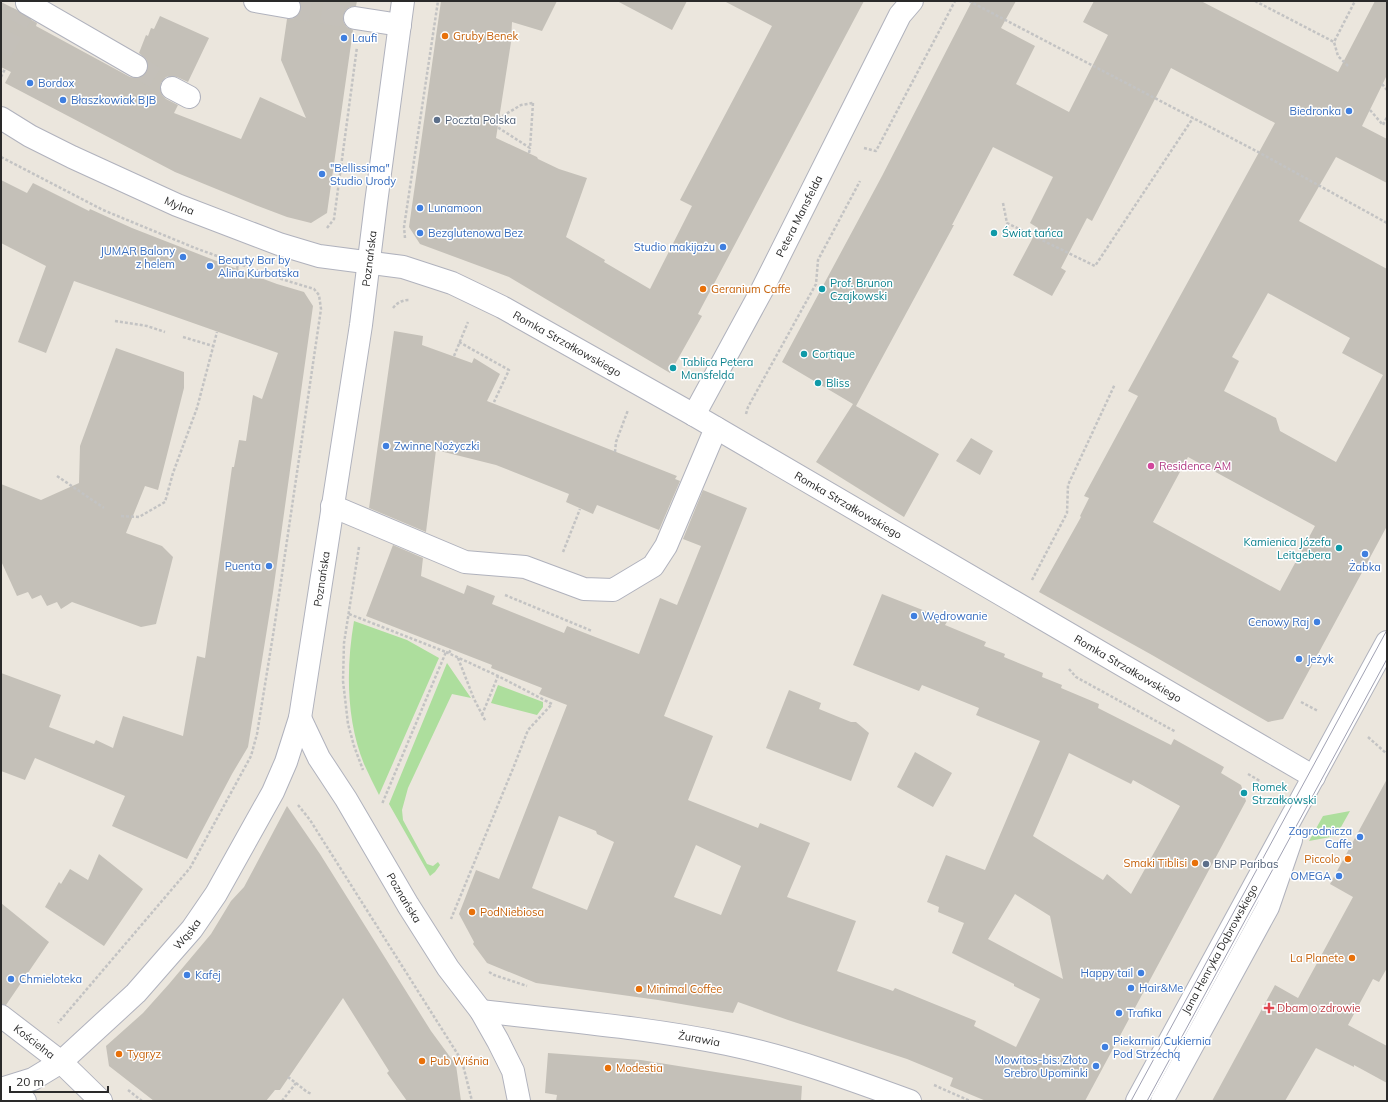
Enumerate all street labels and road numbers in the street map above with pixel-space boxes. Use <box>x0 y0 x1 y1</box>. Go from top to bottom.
street label: Petera Mansfelda <box>773 173 825 259</box>
street label: Mylna <box>162 193 196 218</box>
street label: Poznańska <box>359 230 380 287</box>
street label: Romka Strzałkowskiego <box>511 308 624 380</box>
street label: Romka Strzałkowskiego <box>792 468 904 542</box>
street label: Poznańska <box>310 550 333 608</box>
street label: Romka Strzałkowskiego <box>1072 632 1184 705</box>
street label: Poznańska <box>384 870 425 926</box>
street label: Jana Henryka Dąbrowskiego <box>1179 882 1261 1017</box>
street label: Wąska <box>170 916 204 953</box>
street label: Kościelna <box>11 1021 58 1062</box>
street label: Żurawia <box>677 1028 721 1049</box>

